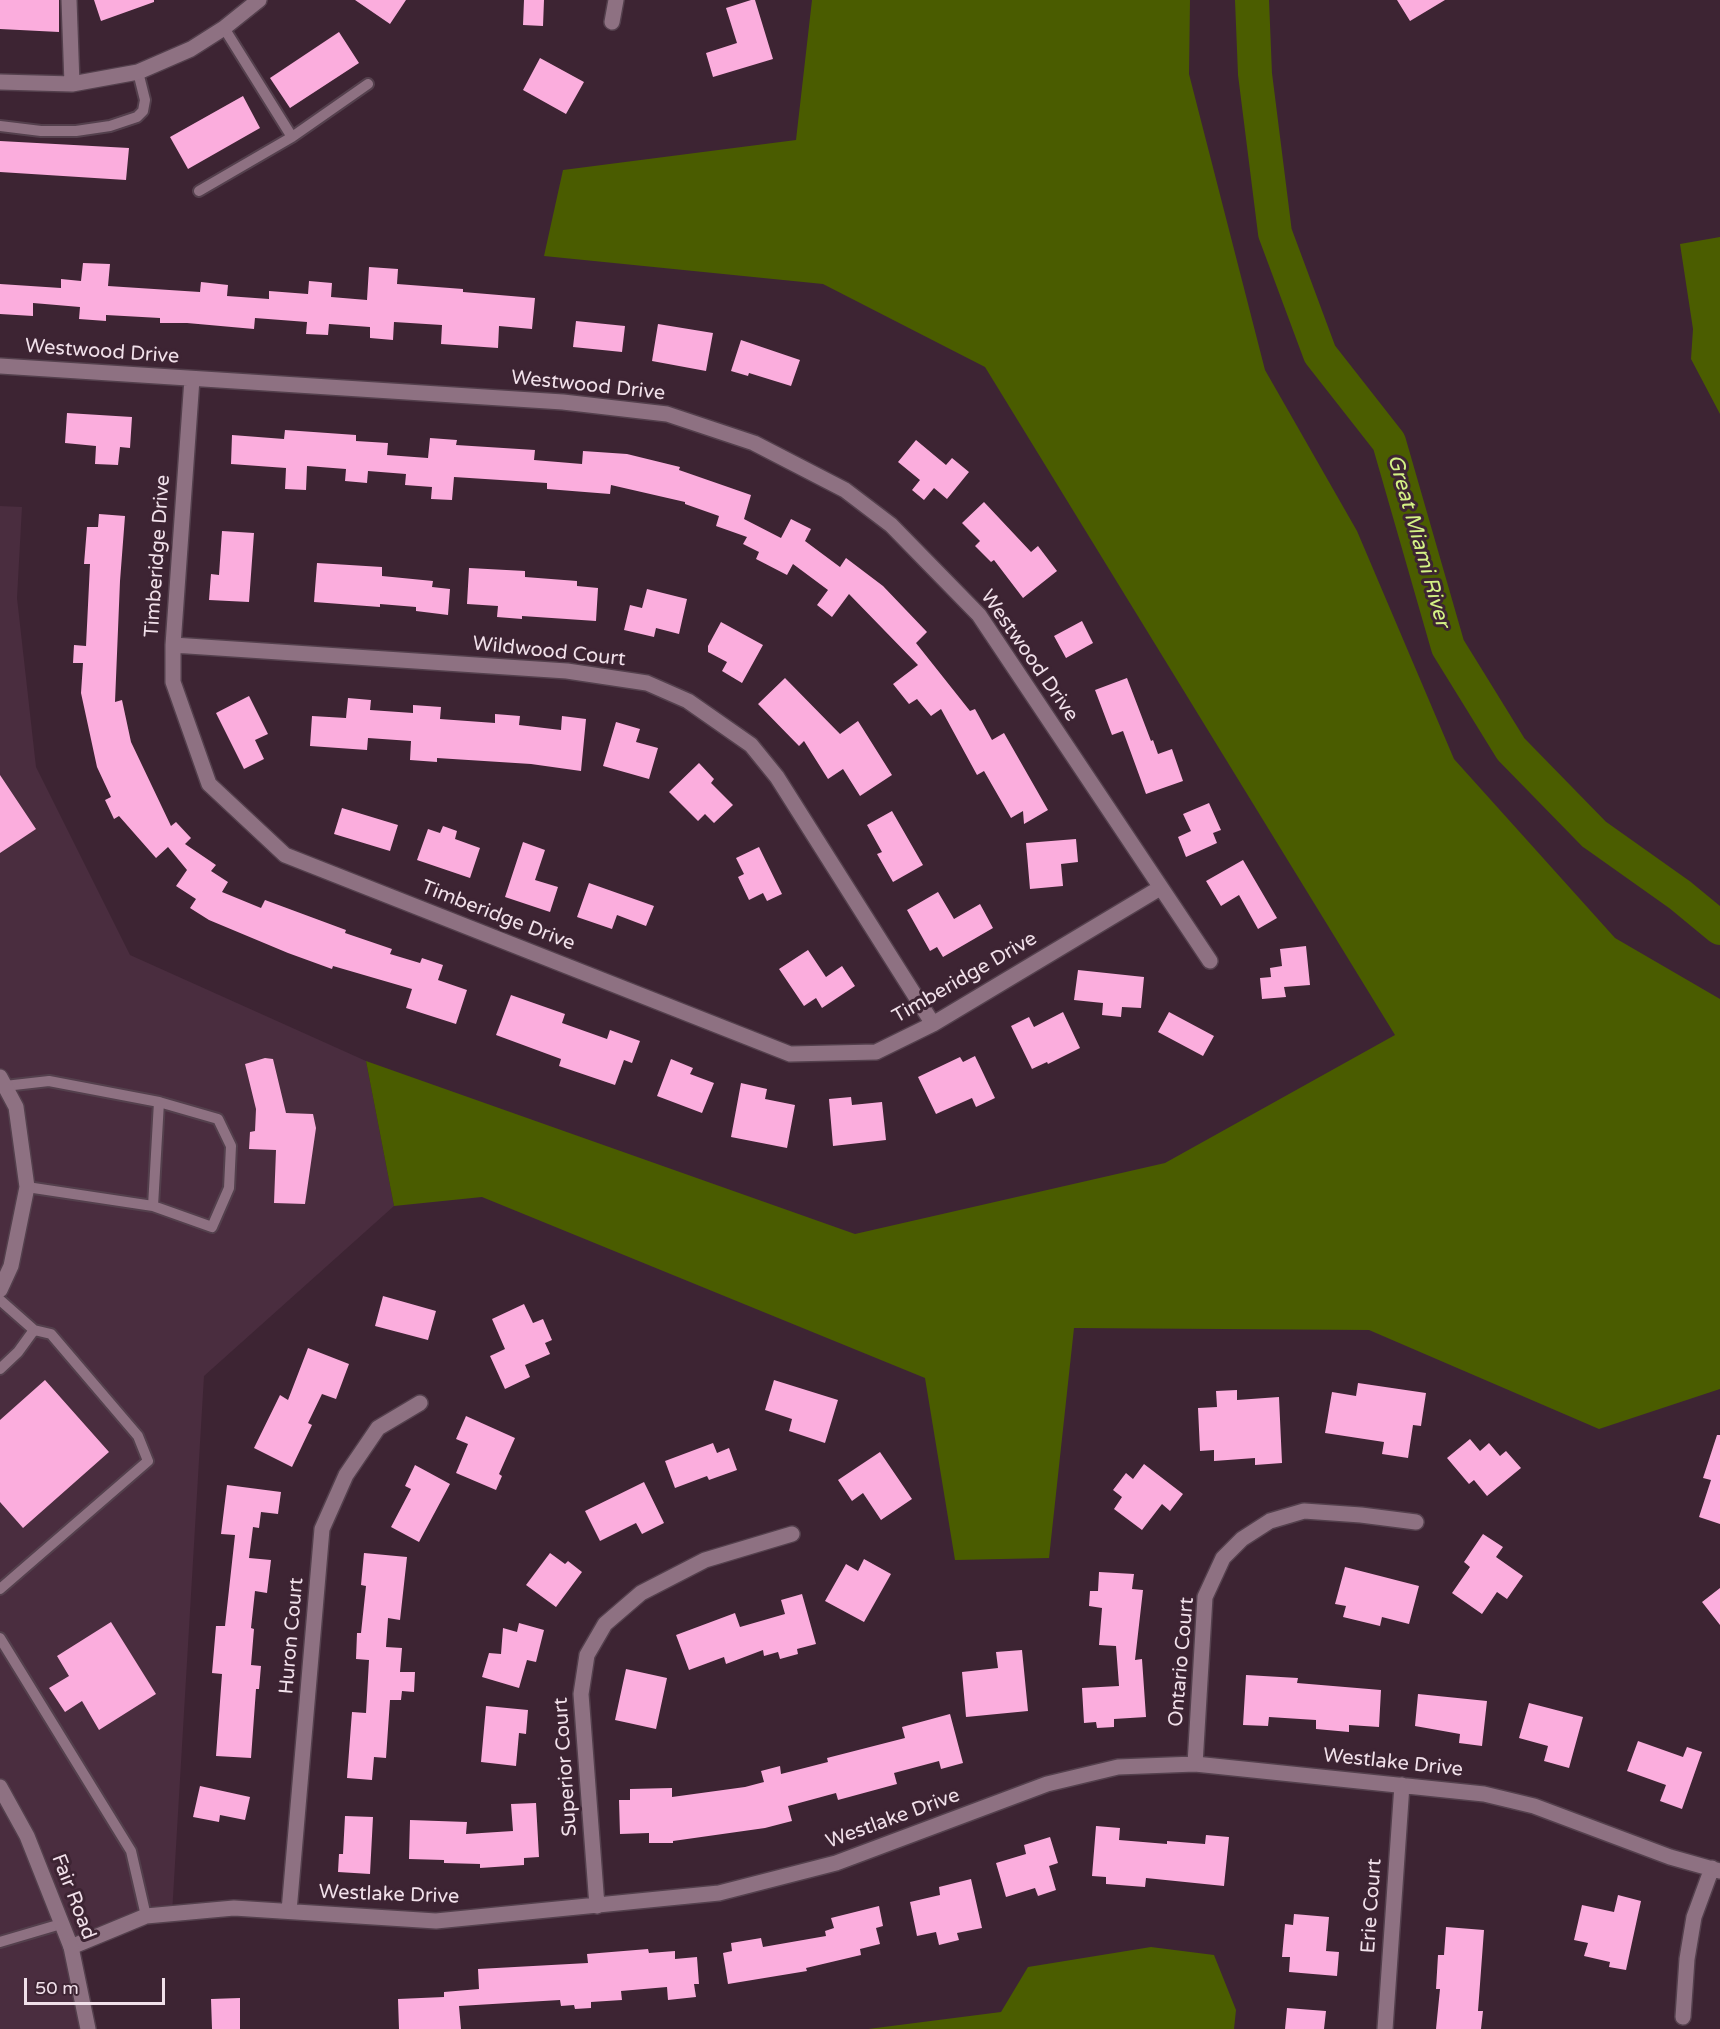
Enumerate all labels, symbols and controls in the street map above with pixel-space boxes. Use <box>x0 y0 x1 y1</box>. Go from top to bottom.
street label: Westwood Drive <box>24 335 180 369</box>
street label: Westwood Drive <box>510 366 666 406</box>
water label: Great Miami River <box>1381 452 1455 630</box>
street label: Timberidge Drive <box>140 474 176 638</box>
street label: Westwood Drive <box>975 586 1083 726</box>
street label: Wildwood Court <box>471 632 627 672</box>
street label: Timberidge Drive <box>418 876 578 956</box>
street label: Timberidge Drive <box>888 927 1042 1029</box>
street label: Huron Court <box>275 1577 309 1695</box>
street label: Ontario Court <box>1164 1596 1200 1728</box>
street label: Superior Court <box>549 1697 583 1837</box>
street label: Westlake Drive <box>1322 1744 1464 1782</box>
street label: Westlake Drive <box>823 1784 963 1854</box>
street label: Fair Road <box>46 1851 100 1943</box>
street label: Erie Court <box>1357 1858 1387 1954</box>
street label: Westlake Drive <box>318 1881 460 1909</box>
scale bar <box>27 1966 168 2004</box>
text: 50 m <box>35 1977 79 1999</box>

